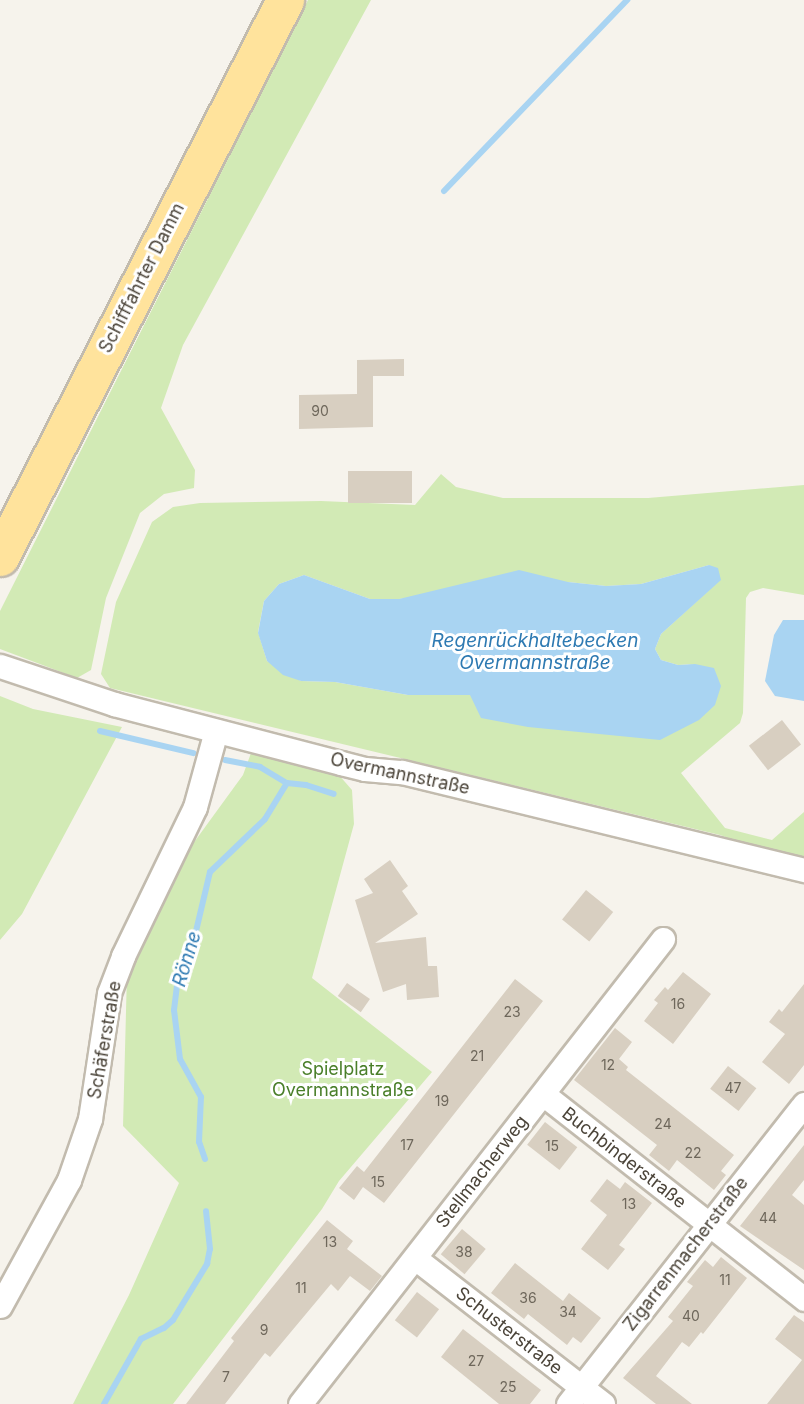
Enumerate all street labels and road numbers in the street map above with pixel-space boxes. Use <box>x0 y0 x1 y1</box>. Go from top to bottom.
street label: Schifffahrter Damm <box>95 199 189 357</box>
street label: Overmannstraße <box>328 749 472 799</box>
street label: Schäferstraße <box>84 979 126 1101</box>
street label: Buchbinderstraße <box>558 1103 690 1213</box>
street label: Stellmacherweg <box>431 1112 533 1232</box>
street label: Zigarrenmacherstraße <box>619 1173 753 1335</box>
street label: Schusterstraße <box>451 1283 567 1379</box>

